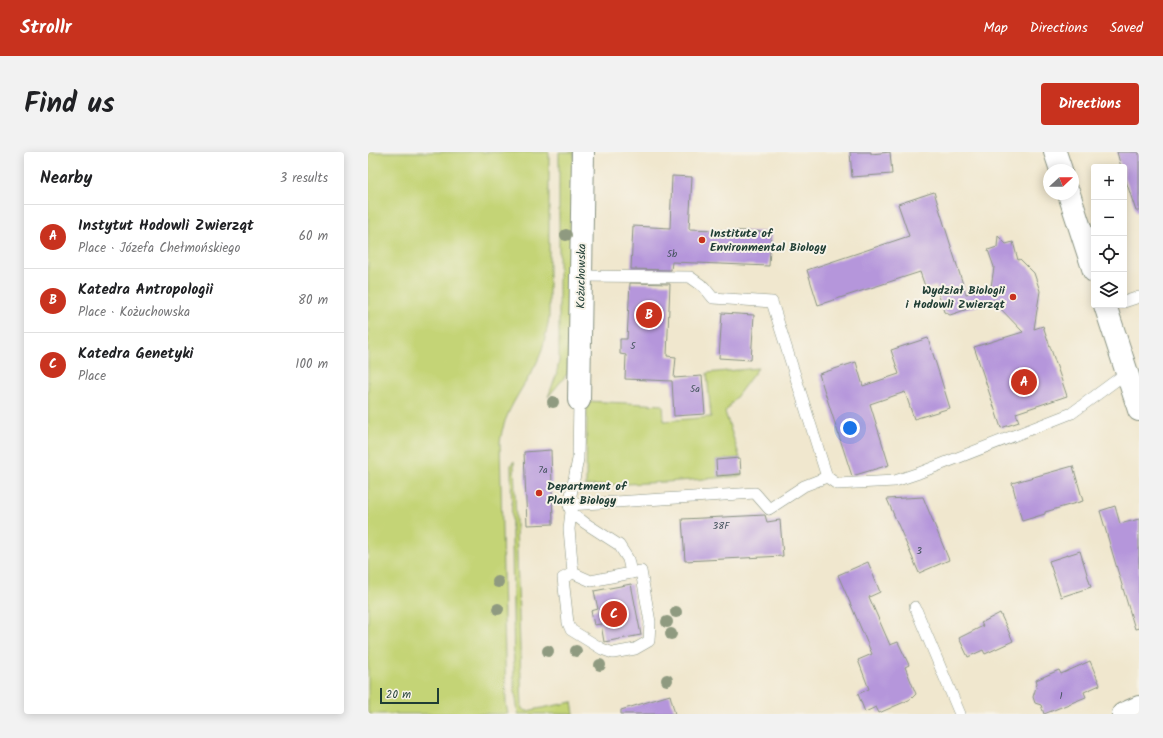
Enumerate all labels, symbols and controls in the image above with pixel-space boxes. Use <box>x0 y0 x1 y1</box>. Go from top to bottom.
text: Strollr <box>20 13 72 43</box>
text: Map <box>983 17 1008 39</box>
text: Directions <box>1030 17 1088 39</box>
text: Saved <box>1110 17 1143 39</box>
text: Find us <box>24 82 115 127</box>
button: Directions <box>1041 83 1139 125</box>
north arrow <box>1043 164 1079 200</box>
map controls <box>1091 164 1127 308</box>
button: + <box>1091 164 1127 200</box>
text: Nearby <box>40 165 92 192</box>
text: 3 results <box>280 168 328 189</box>
button: − <box>1091 200 1127 236</box>
text: Instytut Hodowli Zwierząt <box>78 214 254 238</box>
place label: Institute of Environmental Biology <box>710 224 827 257</box>
text: A <box>49 226 57 247</box>
text: 60 m <box>299 226 328 247</box>
marker: Institute of Environmental Biology <box>697 235 707 245</box>
button: locate <box>1091 236 1127 272</box>
text: Place · Józefa Chełmońskiego <box>78 238 240 259</box>
street label: Kożuchowska <box>571 243 592 309</box>
house number: 5b <box>667 246 678 262</box>
button: layers <box>1091 272 1127 308</box>
text: Katedra Antropologii <box>78 278 213 302</box>
place label: Wydział Biologii i Hodowli Zwierząt <box>906 281 1006 314</box>
text: B <box>49 290 57 311</box>
text: 80 m <box>298 290 328 311</box>
marker: Wydział Biologii i Hodowli Zwierząt <box>1008 292 1018 302</box>
pin: B <box>636 300 662 330</box>
text: Place · Kożuchowska <box>78 302 190 323</box>
house number: 5 <box>630 338 636 354</box>
text: Katedra Genetyki <box>78 342 193 366</box>
text: C <box>49 354 57 375</box>
text: 100 m <box>295 354 328 375</box>
text: Place <box>78 366 106 387</box>
pin: A <box>1011 367 1037 397</box>
house number: 5a <box>690 381 700 397</box>
your location <box>840 418 860 438</box>
house number: 7a <box>538 462 548 478</box>
place label: Department of Plant Biology <box>547 477 628 510</box>
marker: Department of Plant Biology <box>534 488 544 498</box>
house number: 38F <box>713 518 730 534</box>
house number: 3 <box>916 543 922 559</box>
pin: C <box>601 599 627 629</box>
scale bar <box>380 686 439 705</box>
text: 20 m <box>386 686 411 704</box>
house number: 1 <box>1059 688 1063 704</box>

